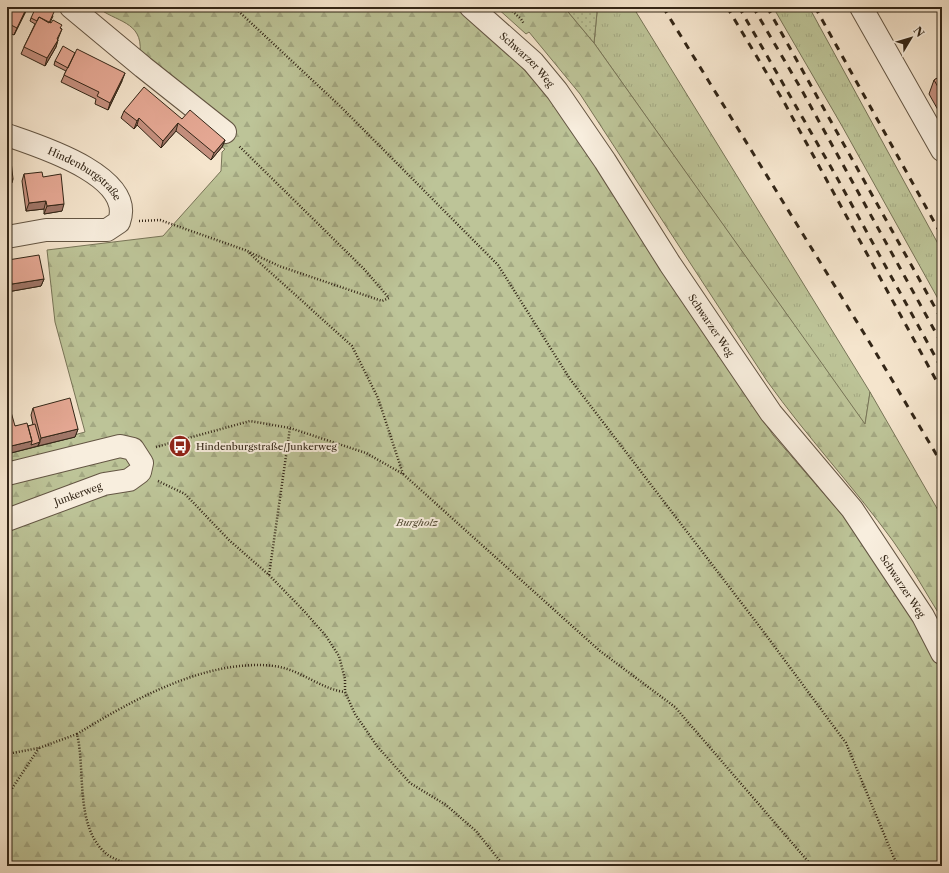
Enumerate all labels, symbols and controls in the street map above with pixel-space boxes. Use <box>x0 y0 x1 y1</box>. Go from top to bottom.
north arrow <box>891 18 931 58</box>
text: N <box>910 24 928 40</box>
street label: Schwarzer Weg <box>497 29 558 90</box>
street label: Hindenburgstraße <box>46 144 125 203</box>
street label: Schwarzer Weg <box>686 291 738 359</box>
bus stop icon: Hindenburgstraße/Junkerweg <box>167 433 193 459</box>
place label: Hindenburgstraße/Junkerweg <box>196 440 338 453</box>
street label: Junkerweg <box>50 479 104 509</box>
park label: Burgholz <box>395 516 438 529</box>
street label: Schwarzer Weg <box>877 552 929 620</box>

